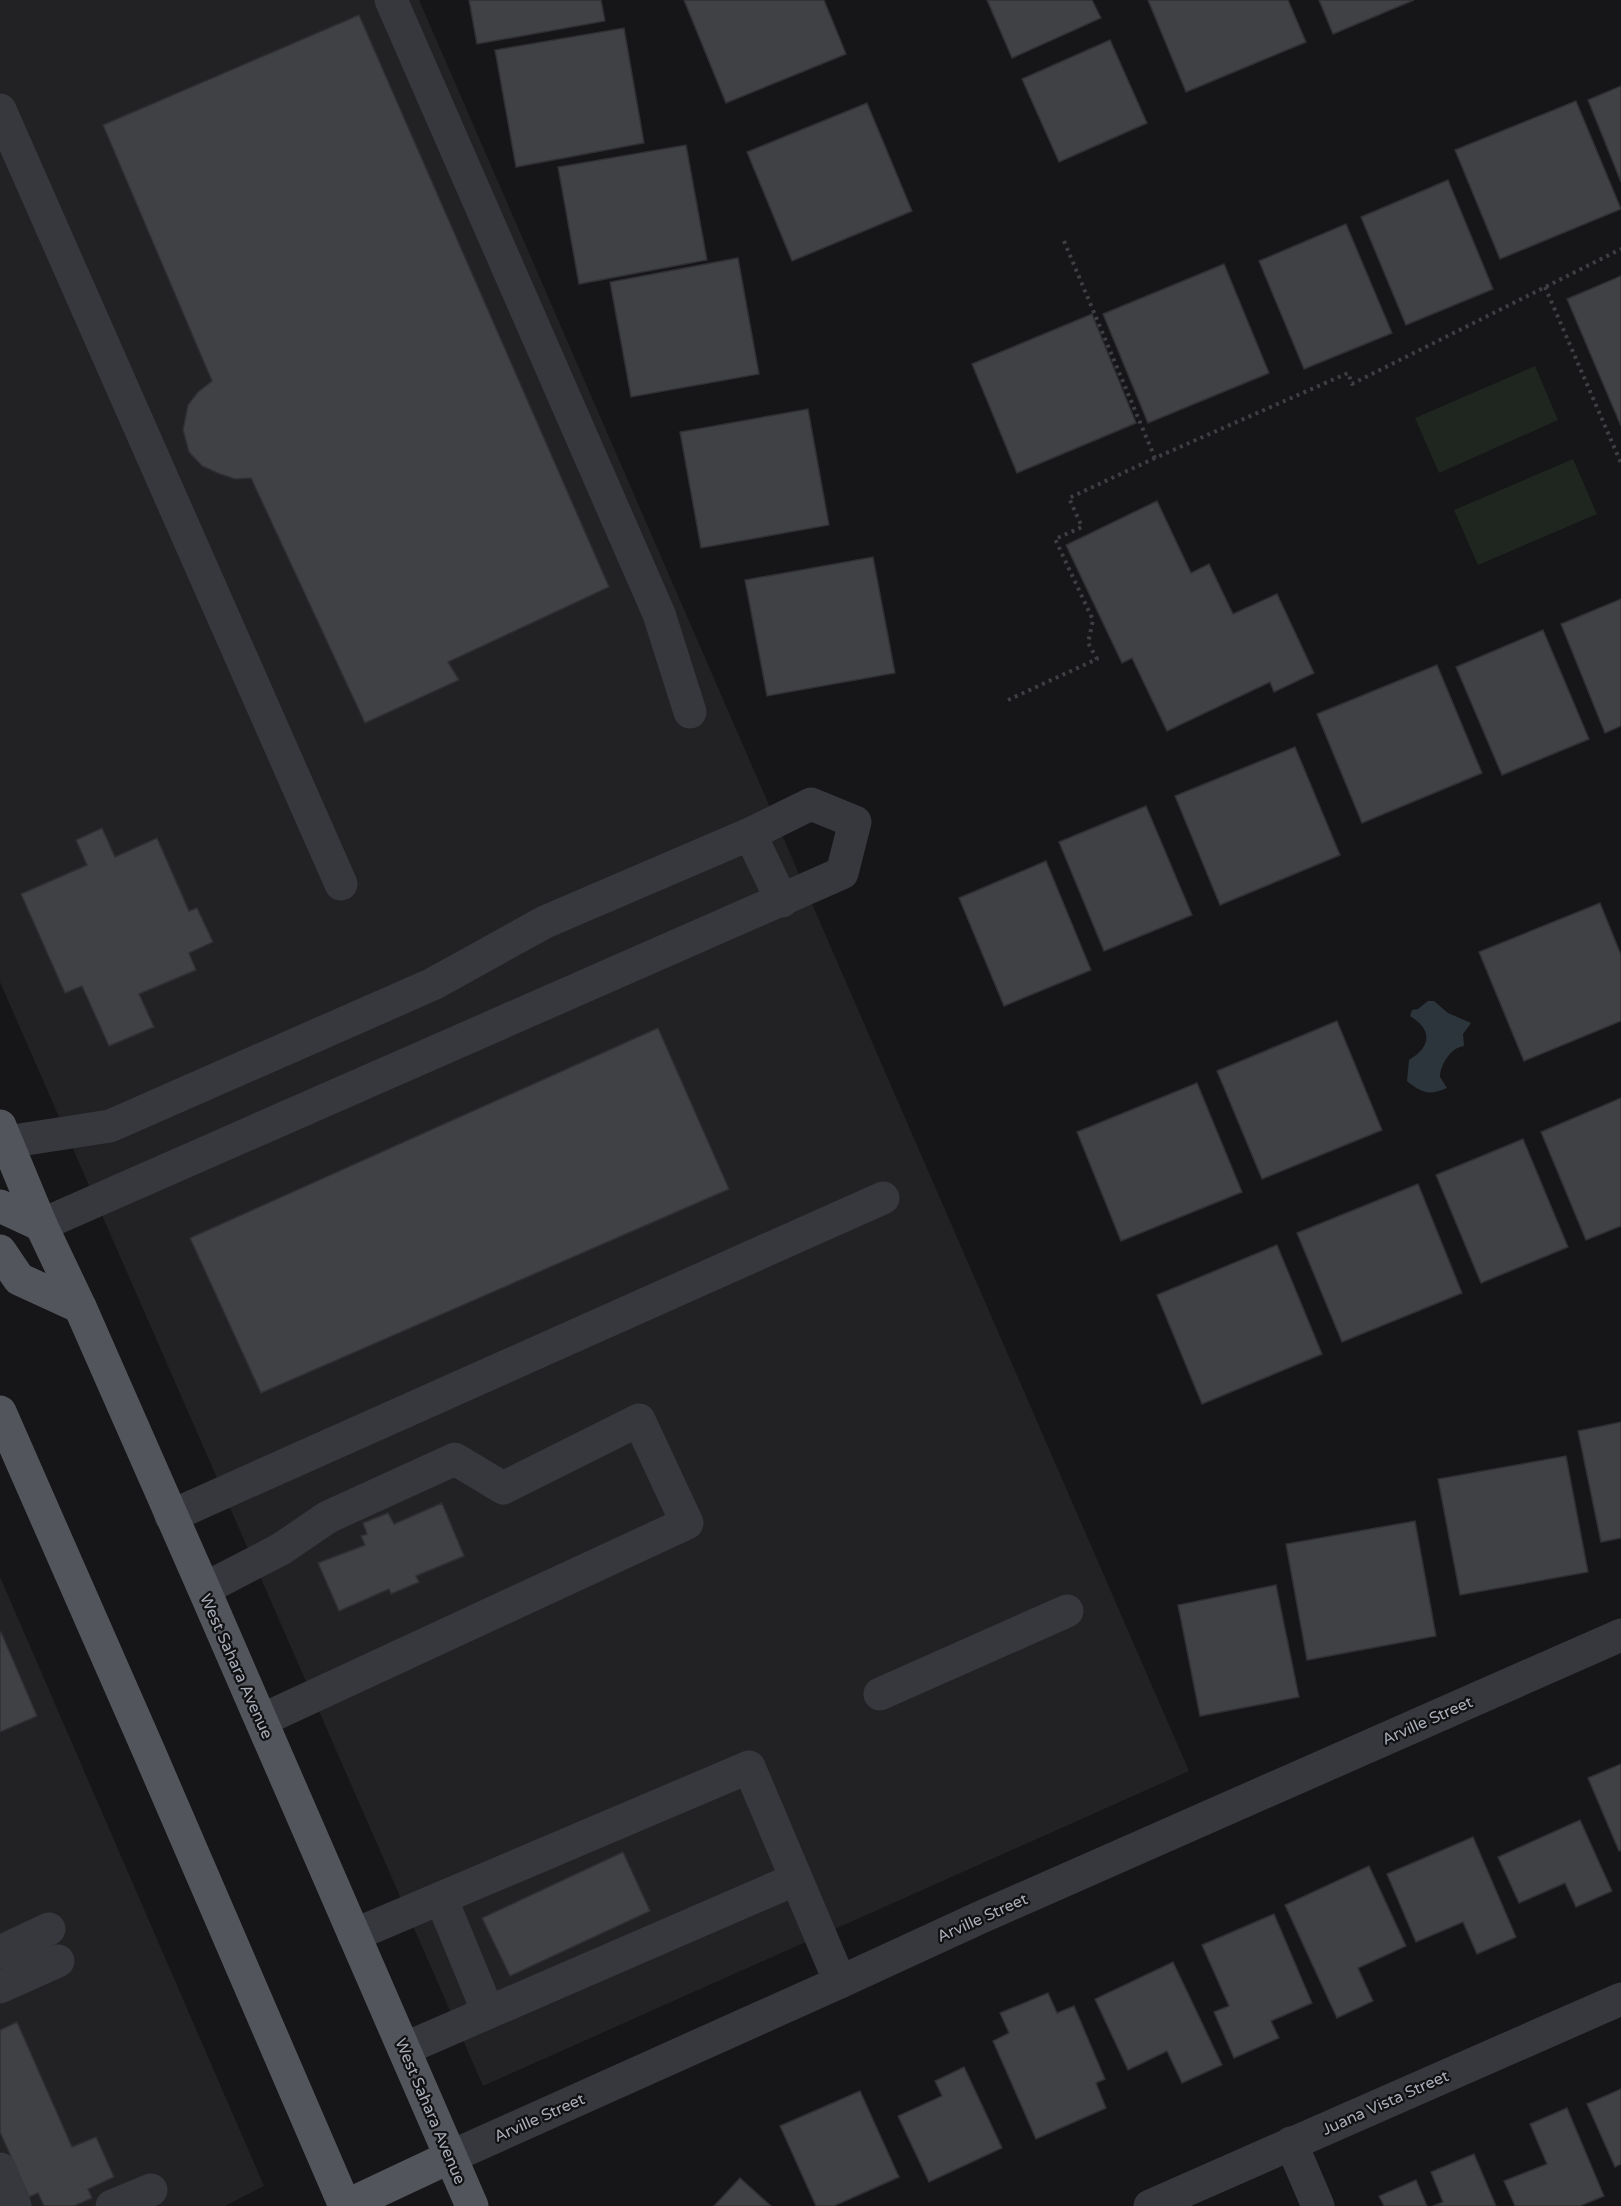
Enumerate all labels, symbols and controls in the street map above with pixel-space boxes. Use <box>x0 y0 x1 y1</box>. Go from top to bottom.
street label: West Sahara Avenue <box>195 1591 277 1742</box>
street label: Arville Street <box>1379 1692 1476 1750</box>
street label: Arville Street <box>934 1889 1031 1947</box>
street label: West Sahara Avenue <box>390 2035 470 2187</box>
street label: Juana Vista Street <box>1319 2066 1452 2140</box>
street label: Arville Street <box>491 2089 588 2147</box>

